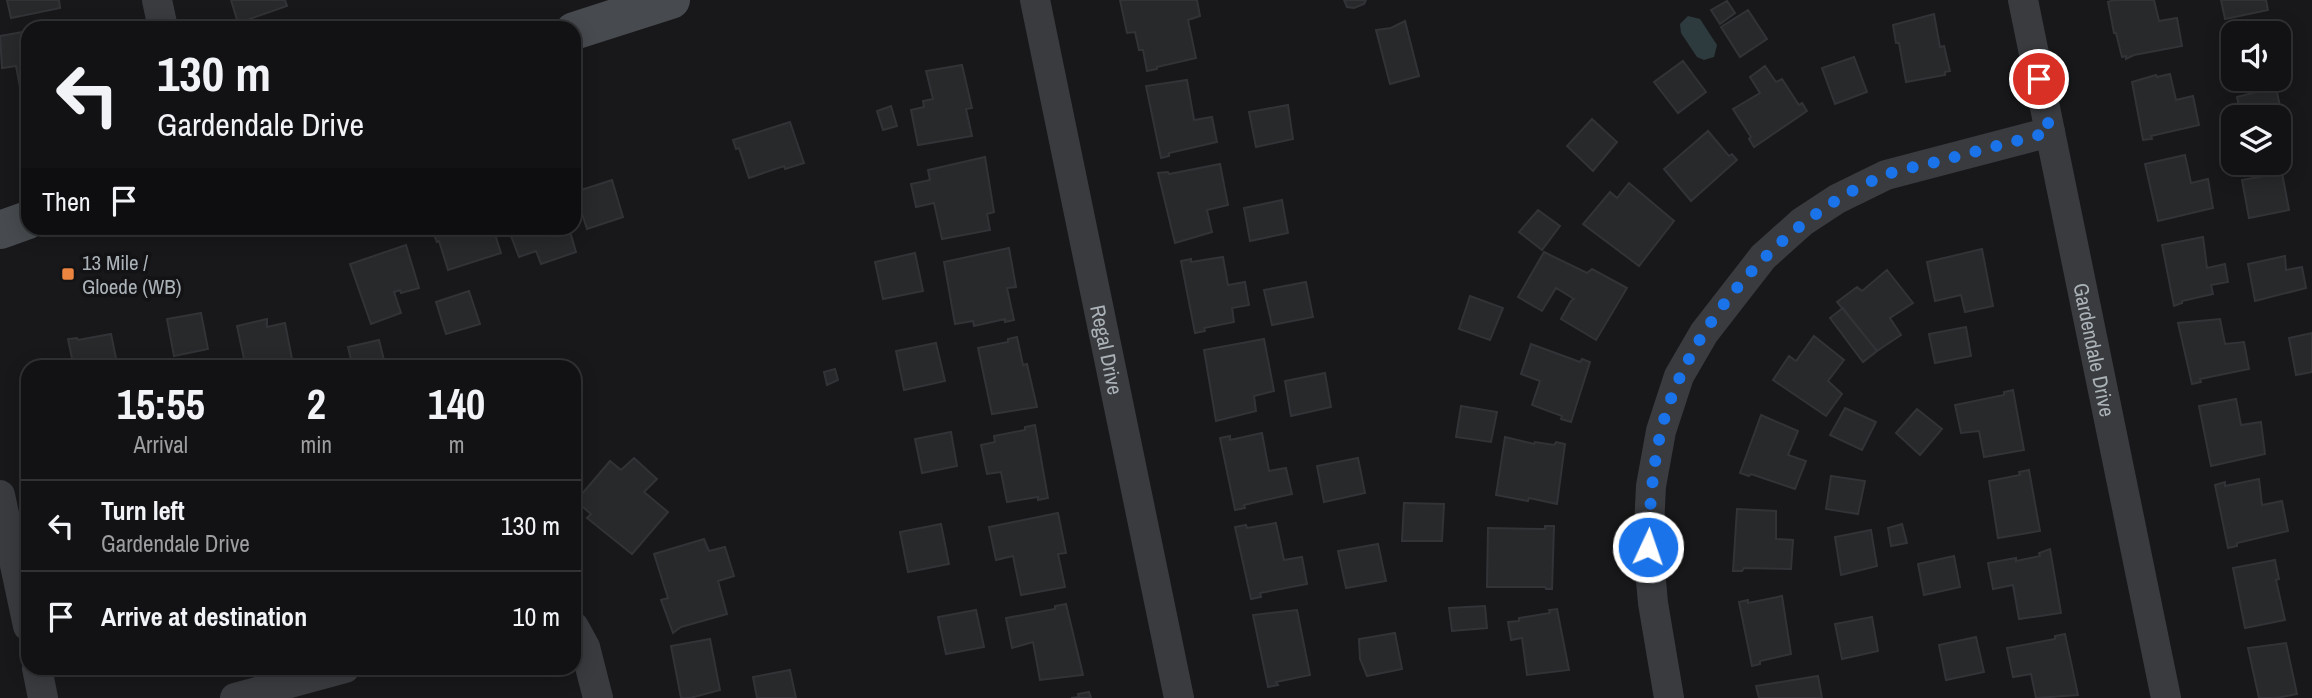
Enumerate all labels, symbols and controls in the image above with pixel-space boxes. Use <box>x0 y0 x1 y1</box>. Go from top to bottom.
map controls <box>2221 21 2291 175</box>
button: sound <box>2221 21 2291 91</box>
text: 130 m <box>157 40 271 106</box>
icon: left <box>42 49 133 140</box>
pin <box>2009 49 2069 109</box>
icon: arrive <box>2020 60 2058 98</box>
text: Gardendale Drive <box>157 103 364 146</box>
button: layers <box>2221 105 2291 175</box>
icon: arrive <box>105 182 143 220</box>
text: Then <box>42 184 91 219</box>
place label: 13 Mile / Gloede (WB) <box>82 248 182 301</box>
marker: 13 Mile / Gloede (WB) <box>60 266 76 282</box>
street label: Gardendale Drive <box>2067 280 2123 419</box>
street label: Regal Drive <box>1084 302 1131 397</box>
text: 15:55 <box>117 376 205 432</box>
text: 2 <box>307 376 326 432</box>
text: 140 <box>428 376 485 432</box>
text: Arrival <box>134 429 188 460</box>
text: min <box>301 429 332 460</box>
text: m <box>449 429 464 460</box>
text: Turn left <box>101 493 185 528</box>
icon: left <box>42 507 80 545</box>
text: 130 m <box>501 508 560 543</box>
position arrow <box>1611 510 1685 584</box>
text: Gardendale Drive <box>101 528 250 559</box>
icon: arrive <box>42 598 80 636</box>
text: Arrive at destination <box>101 599 307 634</box>
text: 10 m <box>513 599 560 634</box>

